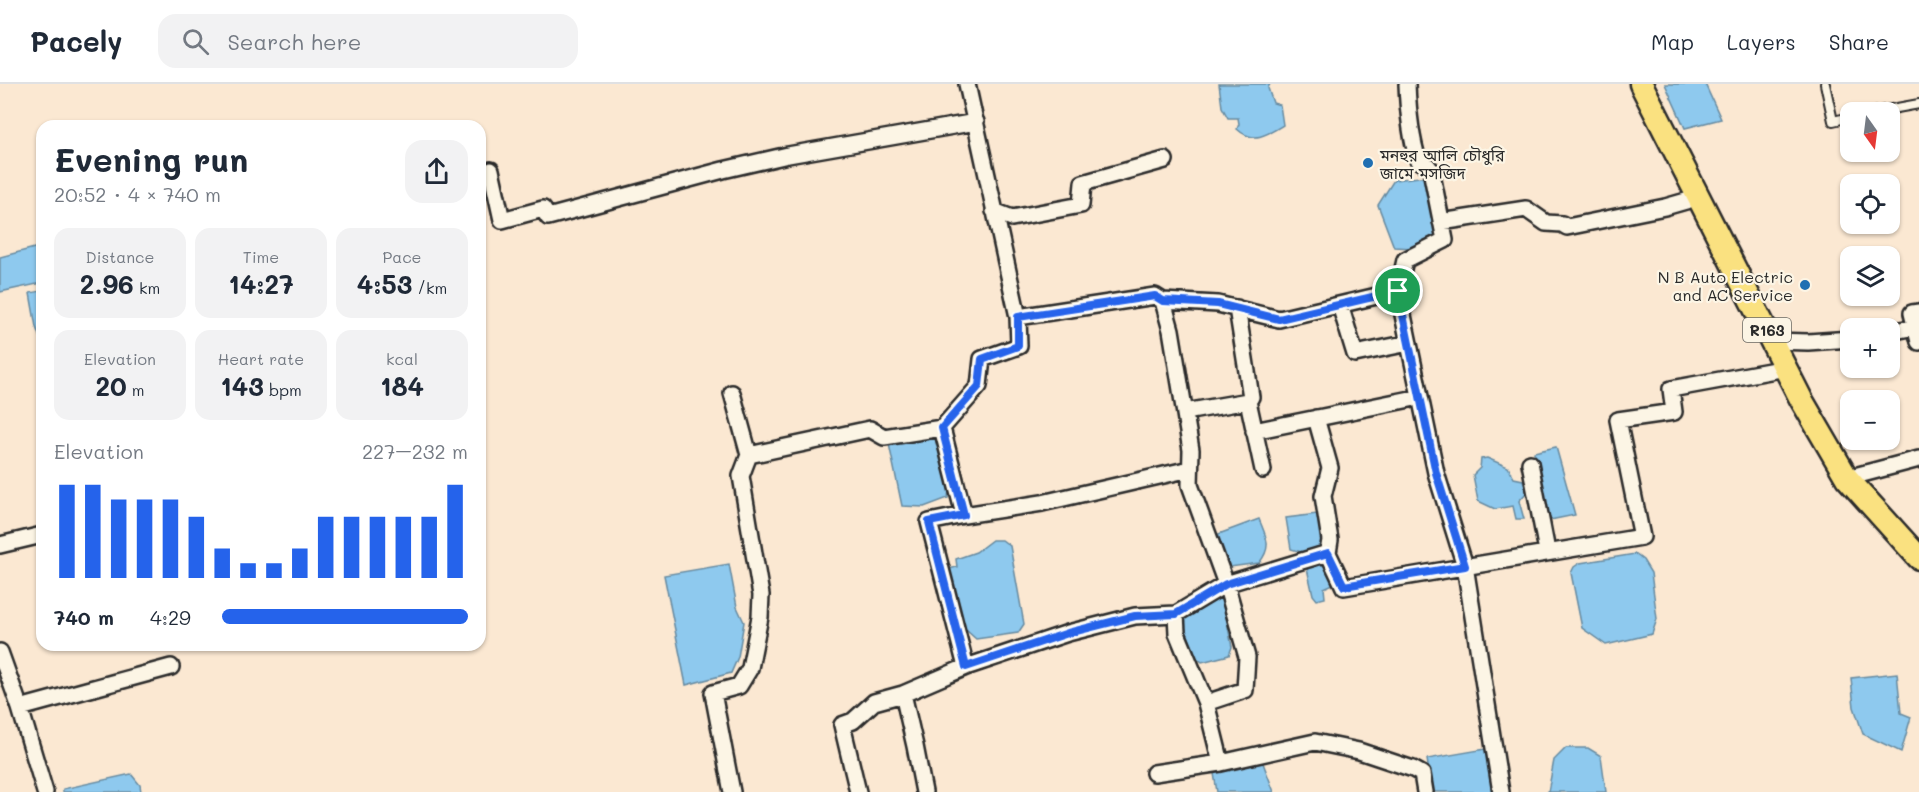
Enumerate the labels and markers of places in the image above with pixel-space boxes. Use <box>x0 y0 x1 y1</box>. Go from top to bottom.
place label: মনহুর আলি চৌধুরি জামে মসজিদ <box>1379 144 1505 183</box>
marker: মনহুর আলি চৌধুরি জামে মসজিদ <box>1361 156 1375 170</box>
pin <box>1372 265 1423 316</box>
place label: N B Auto Electric and AC Service <box>1658 266 1793 305</box>
marker: N B Auto Electric and AC Service <box>1798 278 1812 292</box>

